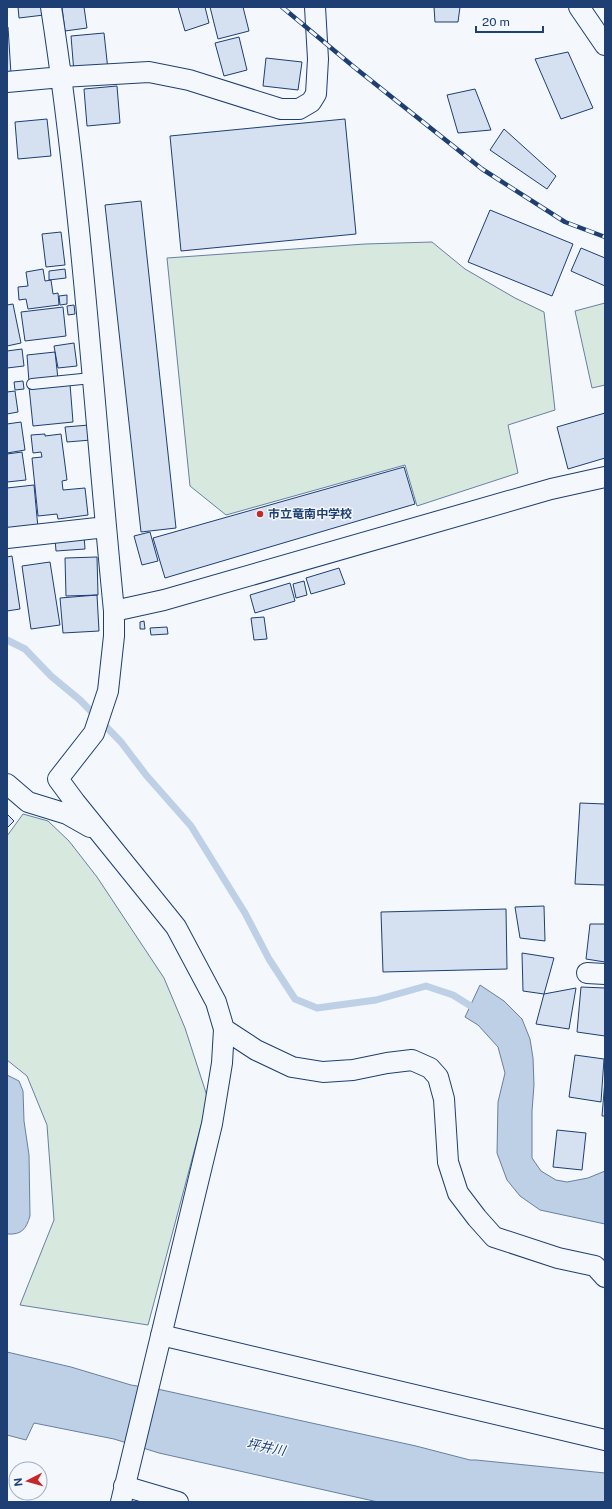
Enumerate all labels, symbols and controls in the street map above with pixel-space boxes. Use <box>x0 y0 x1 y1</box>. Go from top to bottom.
scale bar <box>476 8 543 34</box>
text: 20 m <box>482 15 510 29</box>
place label: 市立竜南中学校 <box>268 507 352 521</box>
marker: 市立竜南中学校 <box>255 509 265 519</box>
water label: 坪井川 <box>245 1436 289 1458</box>
north arrow <box>8 1461 48 1501</box>
text: N <box>12 1477 24 1487</box>

